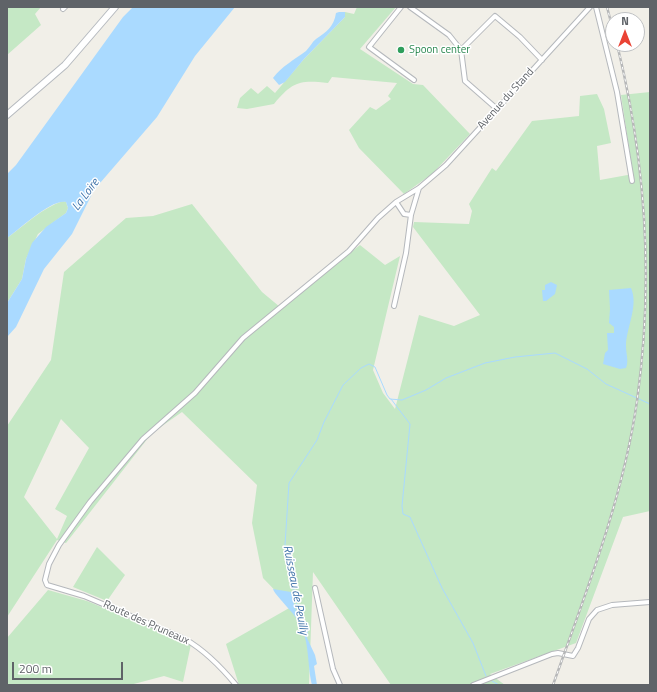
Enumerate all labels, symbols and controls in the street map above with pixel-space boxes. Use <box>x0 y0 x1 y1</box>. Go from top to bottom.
north arrow <box>605 12 645 52</box>
text: N <box>621 13 629 29</box>
place label: Spoon center <box>409 43 470 57</box>
marker: Spoon center <box>396 45 406 55</box>
street label: Avenue du Stand <box>475 66 537 132</box>
water label: La Loire <box>69 176 103 214</box>
water label: Ruisseau de Peuilly <box>279 544 311 636</box>
street label: Route des Pruneaux <box>101 598 191 648</box>
scale bar <box>14 654 125 680</box>
text: 200 m <box>19 659 52 678</box>

